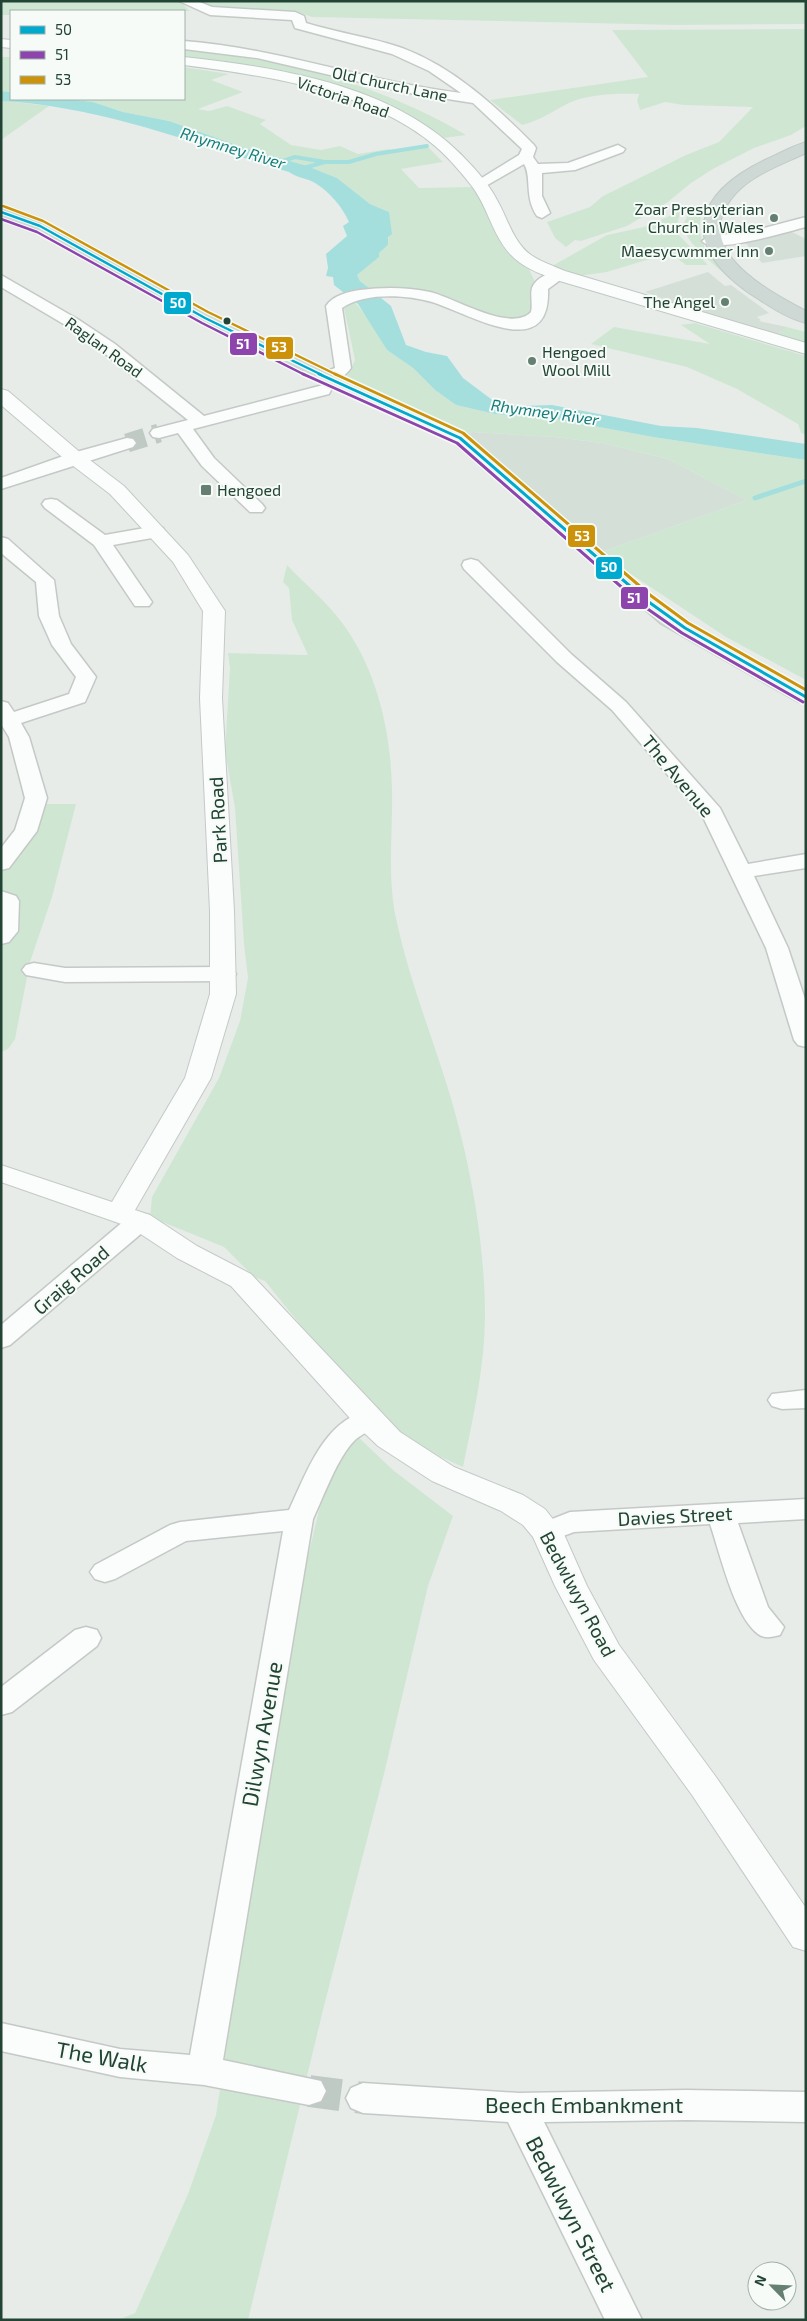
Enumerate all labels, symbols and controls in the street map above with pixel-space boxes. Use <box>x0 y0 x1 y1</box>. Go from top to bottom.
legend <box>10 10 185 100</box>
text: 50 <box>55 20 72 38</box>
text: 51 <box>55 45 69 63</box>
street label: Old Church Lane <box>331 62 450 105</box>
text: 53 <box>55 70 71 88</box>
street label: Victoria Road <box>295 72 392 121</box>
water label: Rhymney River <box>178 123 289 174</box>
place label: Zoar Presbyterian Church in Wales <box>634 199 764 236</box>
marker: Zoar Presbyterian Church in Wales <box>768 212 780 224</box>
place label: Maesycwmmer Inn <box>621 241 759 260</box>
marker: Maesycwmmer Inn <box>763 245 775 257</box>
line badge: 50 <box>163 291 192 315</box>
place label: The Angel <box>643 292 715 311</box>
text: 50 <box>170 294 186 311</box>
marker: The Angel <box>719 296 731 308</box>
street label: Raglan Road <box>62 312 147 381</box>
unlabelled marker <box>222 316 232 326</box>
line badge: 51 <box>229 332 258 356</box>
text: 51 <box>236 335 250 352</box>
line badge: 53 <box>265 336 294 360</box>
text: 53 <box>271 338 287 355</box>
place label: Hengoed Wool Mill <box>542 342 611 379</box>
marker: Hengoed Wool Mill <box>526 355 538 367</box>
water label: Rhymney River <box>490 395 601 430</box>
place label: Hengoed <box>217 480 281 499</box>
marker: Hengoed <box>199 483 213 497</box>
line badge: 53 <box>567 524 596 548</box>
text: 53 <box>574 527 590 544</box>
line badge: 50 <box>595 556 623 580</box>
text: 50 <box>601 558 617 575</box>
line badge: 51 <box>620 586 649 610</box>
text: 51 <box>627 589 641 606</box>
street label: The Avenue <box>638 730 719 821</box>
street label: Park Road <box>204 776 231 864</box>
street label: Graig Road <box>28 1240 113 1319</box>
street label: Davies Street <box>617 1501 733 1530</box>
street label: Bedwlwyn Road <box>536 1527 621 1660</box>
street label: Dilwyn Avenue <box>235 1659 287 1808</box>
street label: The Walk <box>54 2035 150 2077</box>
street label: Beech Embankment <box>485 2091 683 2117</box>
street label: Bedwlwyn Street <box>521 2131 622 2296</box>
north arrow <box>747 2261 797 2311</box>
text: N <box>750 2272 769 2289</box>

